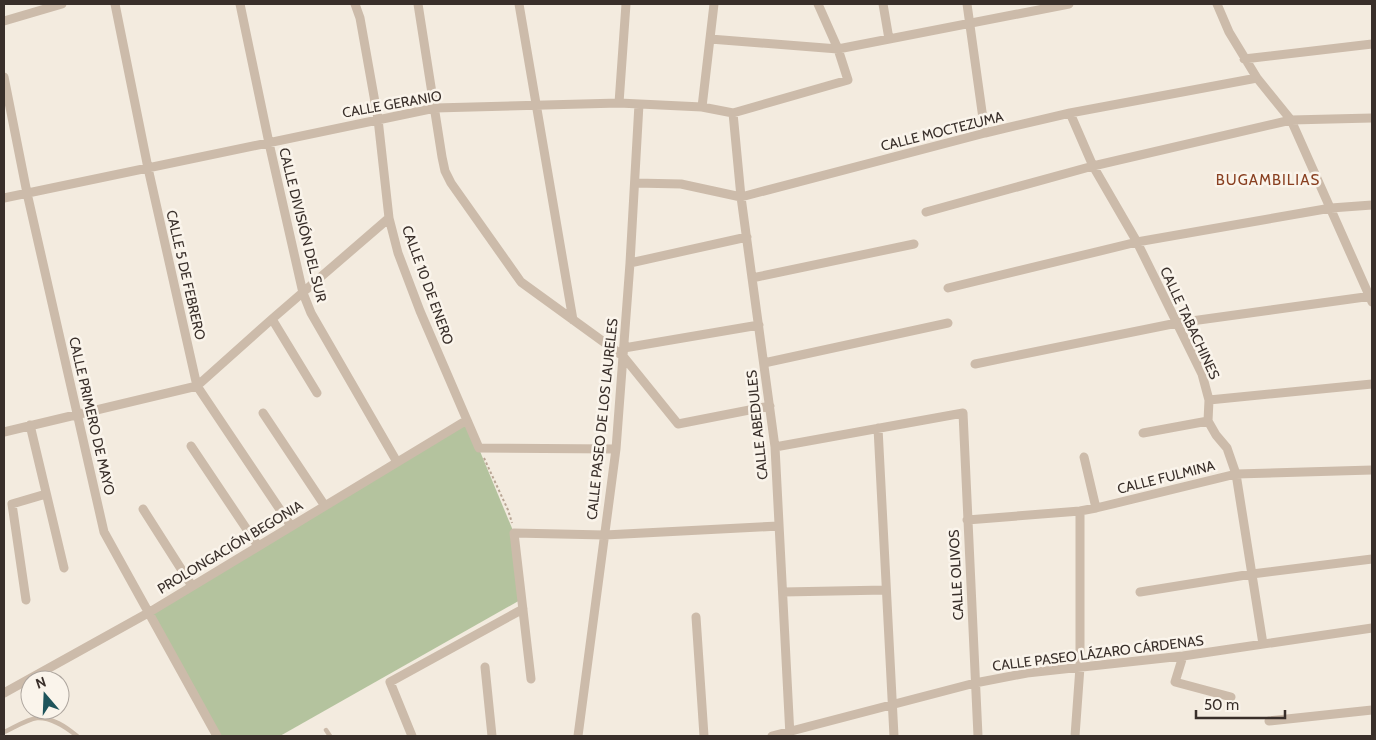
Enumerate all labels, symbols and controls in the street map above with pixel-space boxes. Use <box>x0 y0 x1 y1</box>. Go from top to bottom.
street label: CALLE GERANIO <box>341 86 443 122</box>
street label: CALLE MOCTEZUMA <box>879 107 1006 155</box>
street label: CALLE DIVISIÓN DEL SUR <box>275 146 331 305</box>
district label: BUGAMBILIAS <box>1216 171 1320 189</box>
street label: CALLE 5 DE FEBRERO <box>162 208 210 342</box>
street label: CALLE 10 DE ENERO <box>398 223 458 347</box>
street label: CALLE TABACHINES <box>1156 264 1224 382</box>
street label: CALLE PASEO DE LOS LAURELES <box>582 317 622 521</box>
street label: CALLE PRIMERO DE MAYO <box>65 335 119 497</box>
street label: CALLE ABEDULES <box>742 369 772 481</box>
street label: CALLE FULMINA <box>1115 456 1217 498</box>
street label: PROLONGACIÓN BEGONIA <box>154 496 306 598</box>
street label: CALLE OLIVOS <box>945 529 967 621</box>
street label: CALLE PASEO LÁZARO CÁRDENAS <box>991 631 1205 675</box>
north arrow <box>20 670 70 720</box>
text: N <box>33 673 48 693</box>
scale bar <box>1196 688 1285 720</box>
text: 50 m <box>1204 696 1239 714</box>

